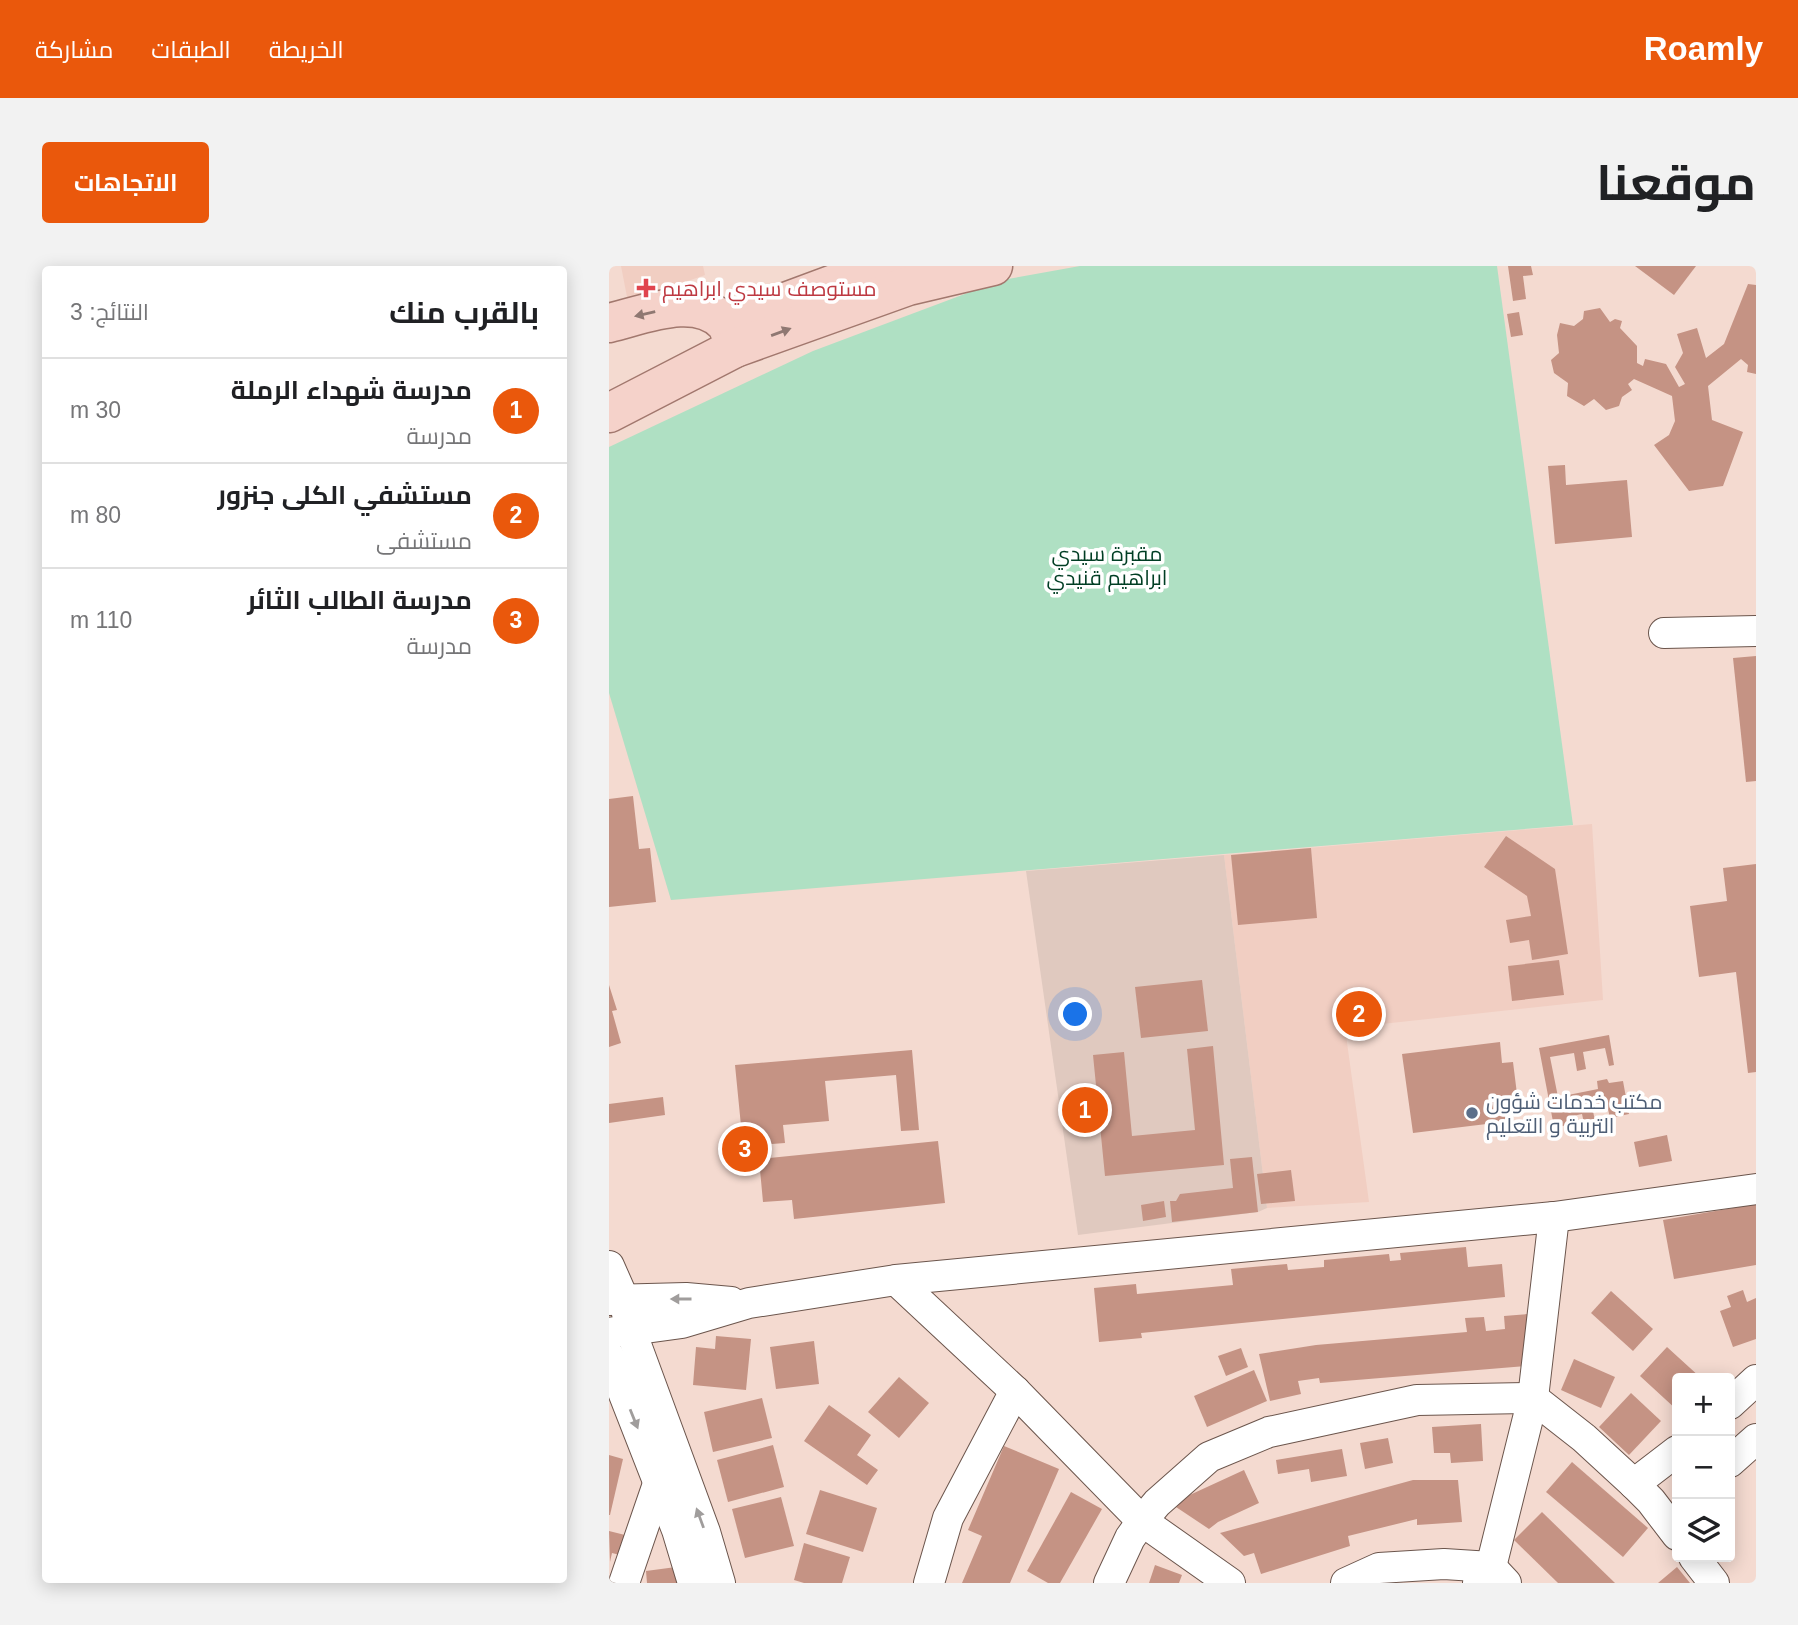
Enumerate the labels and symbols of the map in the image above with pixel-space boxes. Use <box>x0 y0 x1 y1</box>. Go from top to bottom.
place label: مستوصف سيدي ابراهيم <box>662 277 876 305</box>
marker: مستوصف سيدي ابراهيم <box>636 278 656 298</box>
one-way arrow <box>634 309 656 320</box>
one-way arrow <box>771 326 792 337</box>
park label: مقبرة سيدي ابراهيم قنيدي <box>1047 542 1167 594</box>
pin: 2 <box>1336 988 1382 1040</box>
your location <box>1058 997 1092 1031</box>
pin: 1 <box>1062 1084 1108 1136</box>
place label: مكتب خدمات شؤون التربية و التعليم <box>1486 1090 1662 1140</box>
marker: مكتب خدمات شؤون التربية و التعليم <box>1464 1105 1480 1121</box>
pin: 3 <box>722 1123 768 1175</box>
one-way arrow <box>669 1293 691 1305</box>
one-way arrow <box>628 1409 639 1430</box>
one-way arrow <box>694 1507 705 1528</box>

